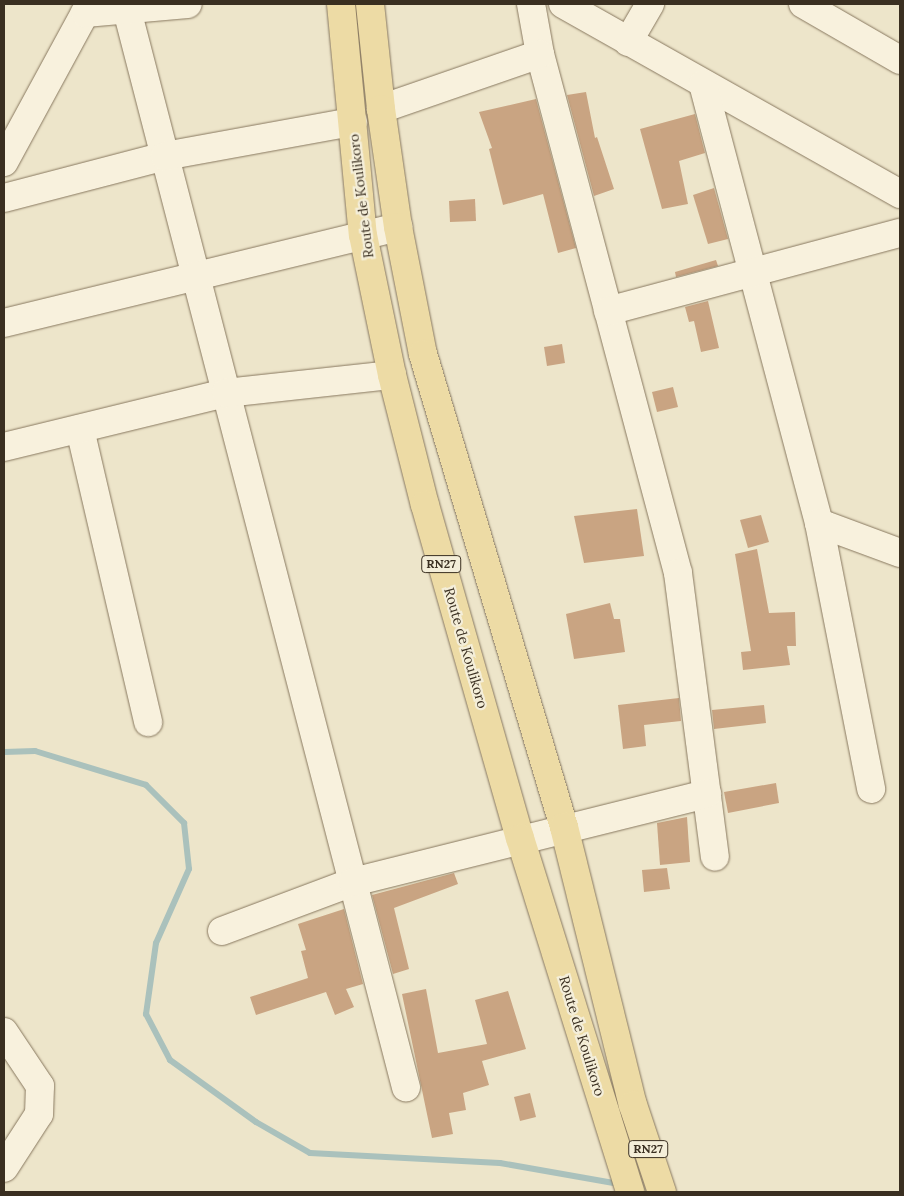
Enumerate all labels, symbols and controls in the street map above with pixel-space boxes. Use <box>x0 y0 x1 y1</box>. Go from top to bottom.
street label: Route de Koulikoro <box>345 133 377 259</box>
road number: RN27 <box>421 554 461 574</box>
street label: Route de Koulikoro <box>441 586 491 710</box>
street label: Route de Koulikoro <box>556 974 608 1098</box>
road number: RN27 <box>628 1140 668 1158</box>

